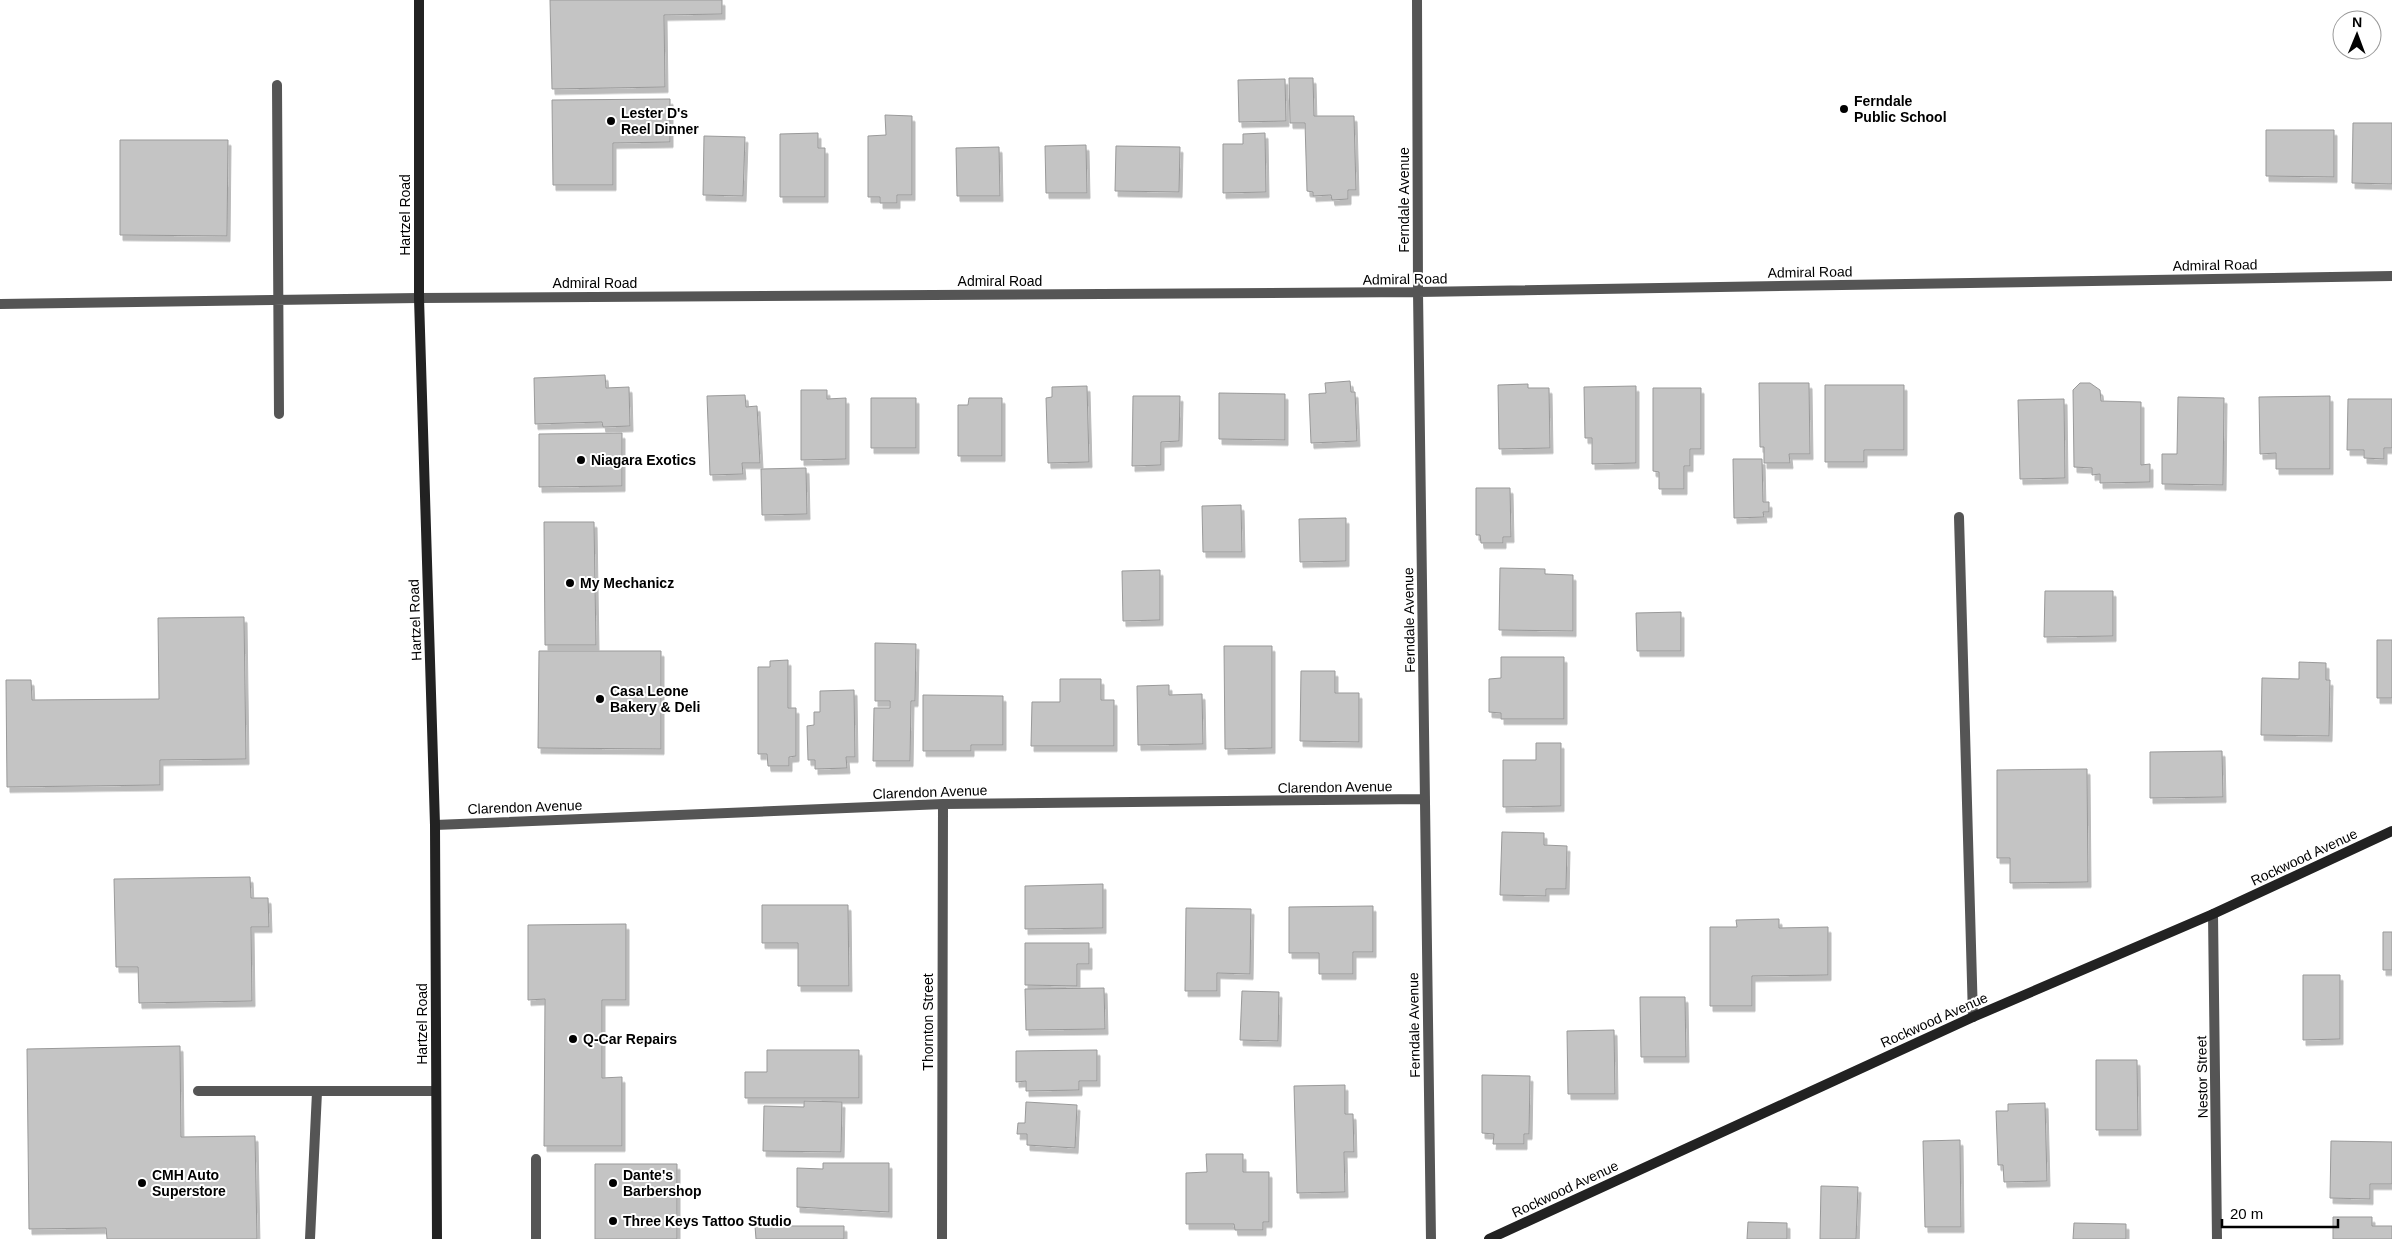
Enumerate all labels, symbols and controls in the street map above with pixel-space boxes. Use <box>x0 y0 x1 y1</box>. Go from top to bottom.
north arrow <box>2332 10 2382 60</box>
text: N <box>2352 14 2362 30</box>
place label: Ferndale Public School <box>1854 93 1947 125</box>
marker: Ferndale Public School <box>1838 103 1850 115</box>
place label: Lester D's Reel Dinner <box>621 105 699 137</box>
marker: Lester D's Reel Dinner <box>605 115 617 127</box>
street label: Ferndale Avenue <box>1396 147 1412 253</box>
street label: Hartzel Road <box>397 174 413 256</box>
street label: Admiral Road <box>2172 256 2258 274</box>
street label: Admiral Road <box>1767 263 1853 281</box>
street label: Admiral Road <box>1362 270 1448 288</box>
street label: Admiral Road <box>958 273 1042 289</box>
street label: Admiral Road <box>553 275 637 291</box>
place label: Niagara Exotics <box>591 452 696 468</box>
marker: Niagara Exotics <box>575 454 587 466</box>
street label: Ferndale Avenue <box>1400 567 1418 673</box>
place label: My Mechanicz <box>580 575 674 591</box>
marker: My Mechanicz <box>564 577 576 589</box>
street label: Hartzel Road <box>406 579 424 661</box>
place label: Casa Leone Bakery & Deli <box>610 683 700 715</box>
marker: Casa Leone Bakery & Deli <box>594 693 606 705</box>
street label: Clarendon Avenue <box>1277 778 1393 796</box>
street label: Clarendon Avenue <box>872 782 988 802</box>
street label: Clarendon Avenue <box>467 797 583 817</box>
street label: Rockwood Avenue <box>2248 825 2360 889</box>
street label: Ferndale Avenue <box>1405 972 1423 1078</box>
street label: Thornton Street <box>920 973 936 1071</box>
street label: Hartzel Road <box>414 983 430 1065</box>
street label: Rockwood Avenue <box>1878 989 1990 1051</box>
place label: Q-Car Repairs <box>583 1031 677 1047</box>
marker: Q-Car Repairs <box>567 1033 579 1045</box>
street label: Nestor Street <box>2193 1036 2211 1118</box>
street label: Rockwood Avenue <box>1509 1157 1621 1221</box>
place label: CMH Auto Superstore <box>152 1167 226 1199</box>
place label: Dante's Barbershop <box>623 1167 702 1199</box>
marker: CMH Auto Superstore <box>136 1177 148 1189</box>
marker: Dante's Barbershop <box>607 1177 619 1189</box>
scale bar <box>2222 1196 2338 1228</box>
text: 20 m <box>2230 1205 2263 1222</box>
place label: Three Keys Tattoo Studio <box>623 1213 792 1229</box>
marker: Three Keys Tattoo Studio <box>607 1215 619 1227</box>

